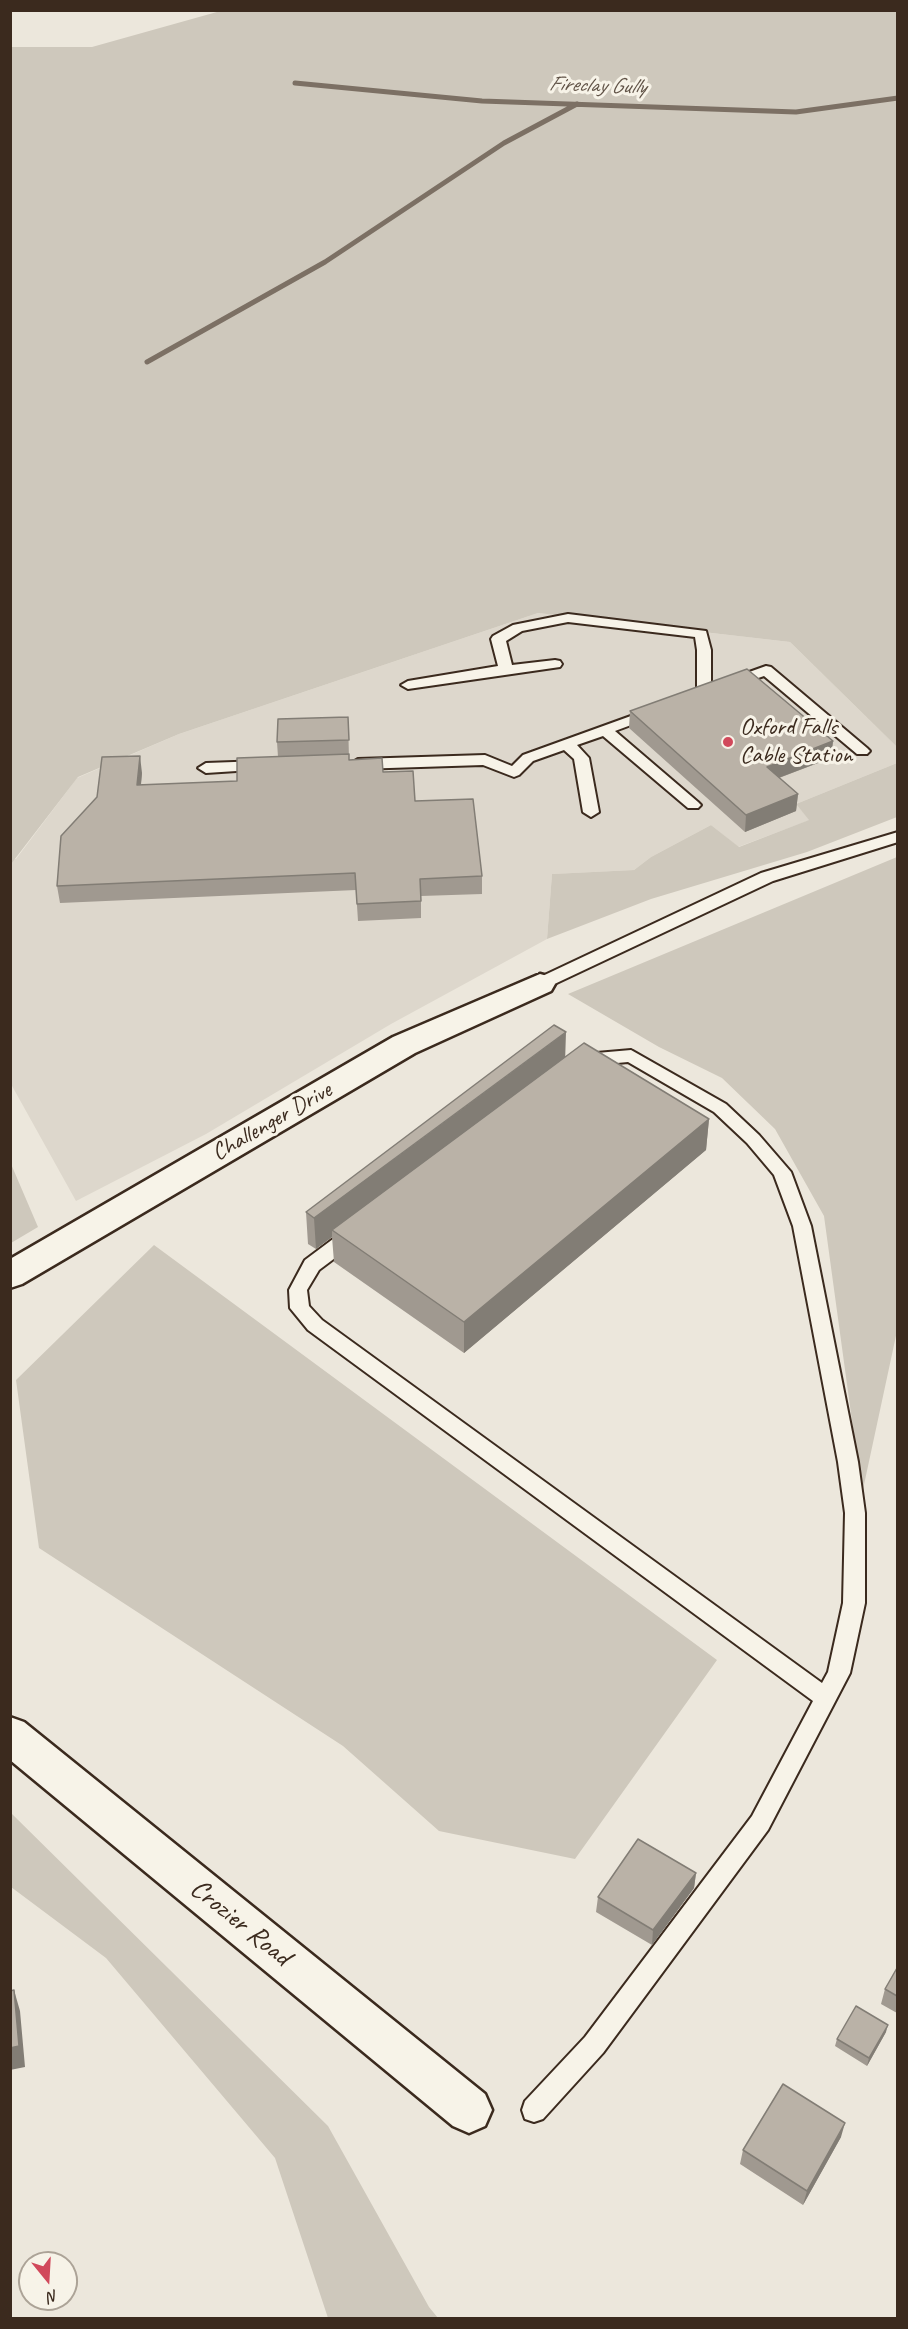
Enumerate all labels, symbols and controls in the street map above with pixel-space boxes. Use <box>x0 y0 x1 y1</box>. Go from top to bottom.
water label: Fireclay Gully <box>548 71 646 101</box>
place label: Oxford Falls Cable Station <box>740 714 852 770</box>
marker: Oxford Falls Cable Station <box>721 735 735 749</box>
street label: Challenger Drive <box>207 1076 337 1168</box>
street label: Crozier Road <box>183 1872 297 1974</box>
north arrow <box>18 2251 78 2311</box>
text: N <box>45 2285 61 2307</box>

